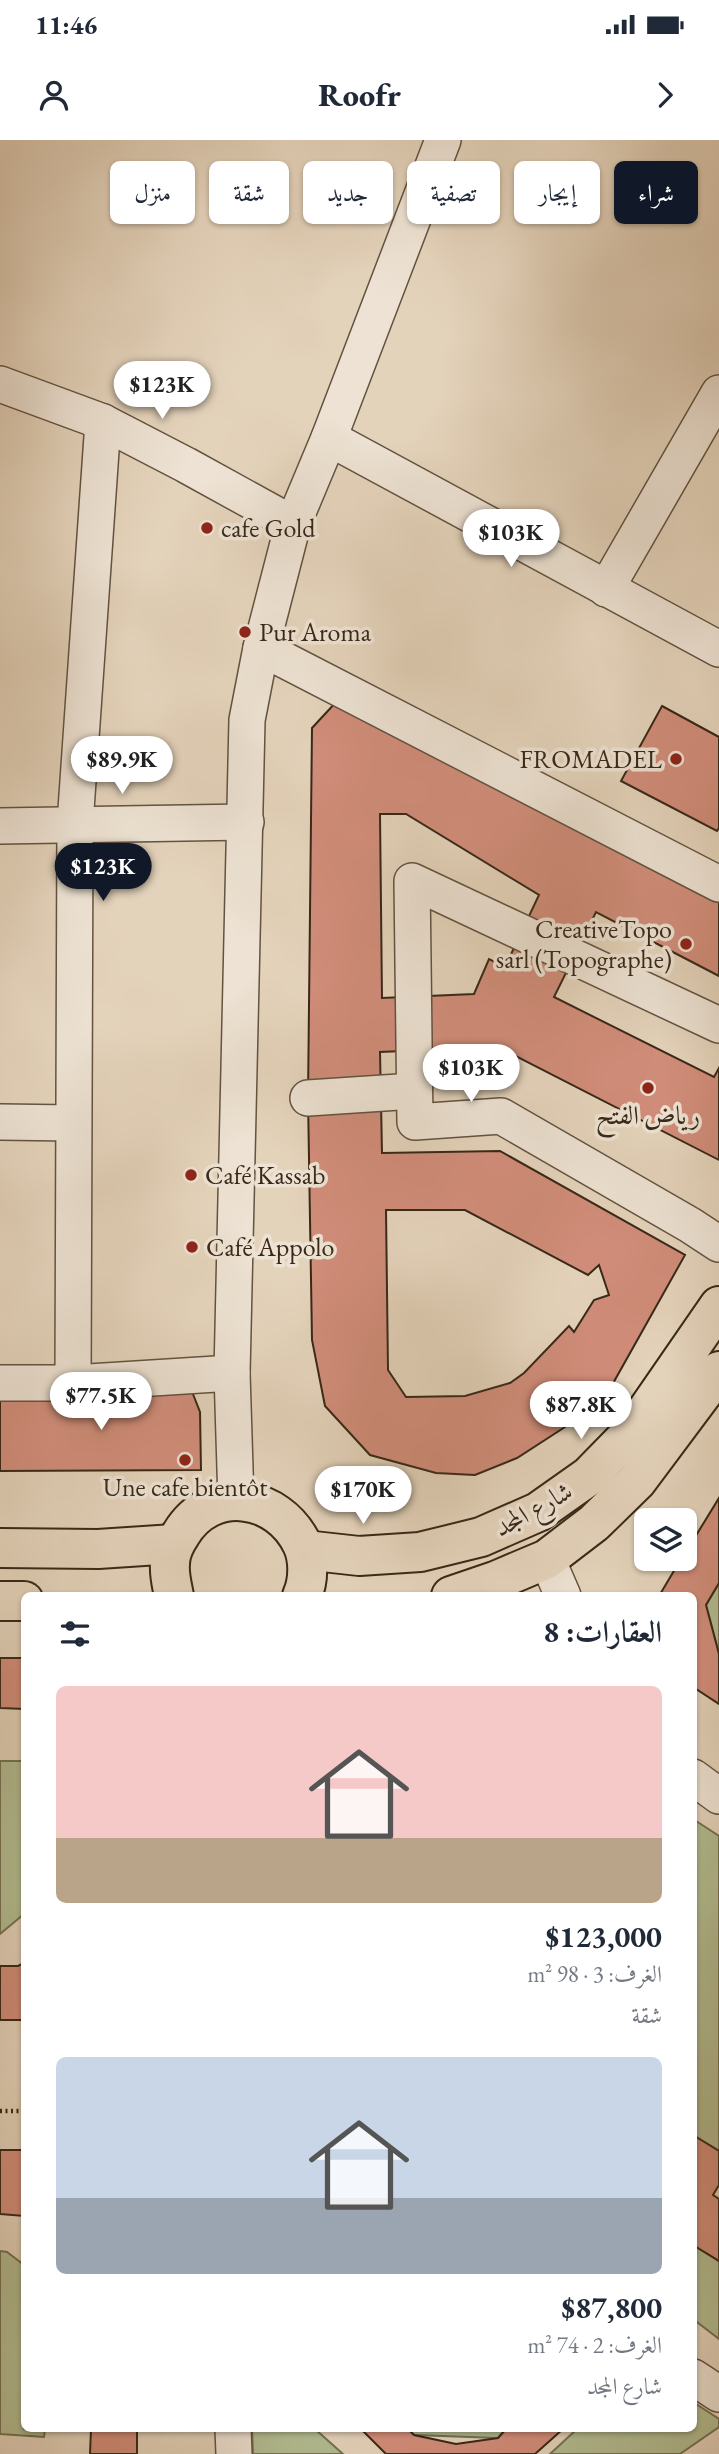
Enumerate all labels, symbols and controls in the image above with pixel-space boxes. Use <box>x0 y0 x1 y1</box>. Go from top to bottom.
text: 11:46 <box>35 8 97 42</box>
text: Roofr <box>318 74 401 116</box>
icon: person <box>35 76 73 114</box>
icon: forward <box>646 76 684 114</box>
chip: منزل <box>110 161 195 224</box>
chip: شقة <box>209 161 289 224</box>
chip: جديد <box>303 161 393 224</box>
chip: تصفية <box>407 161 500 224</box>
chip: إيجار <box>514 161 600 224</box>
chip: شراء <box>614 161 698 224</box>
pin: $123K <box>113 362 211 421</box>
text: $123K <box>130 369 194 399</box>
pin: $103K <box>462 510 560 569</box>
place label: cafe Gold <box>221 511 316 545</box>
text: $103K <box>479 517 543 547</box>
marker: cafe Gold <box>199 520 215 536</box>
place label: Pur Aroma <box>259 615 372 649</box>
marker: Pur Aroma <box>237 624 253 640</box>
pin: $89.9K <box>65 736 179 796</box>
place label: FROMADEL <box>519 742 662 776</box>
text: $89.9K <box>87 744 157 774</box>
marker: FROMADEL <box>668 751 684 767</box>
pin: $123K <box>54 844 152 903</box>
text: $123K <box>71 851 135 881</box>
place label: CreativeTopo sarl (Topographe) <box>496 912 672 976</box>
marker: CreativeTopo sarl (Topographe) <box>678 936 694 952</box>
pin: $103K <box>422 1044 520 1104</box>
text: $103K <box>439 1052 503 1082</box>
marker: رياض الفتح <box>640 1080 656 1096</box>
place label: رياض الفتح <box>596 1098 700 1139</box>
place label: Café Kassab <box>205 1158 325 1192</box>
marker: Café Kassab <box>183 1167 199 1183</box>
place label: Café Appolo <box>206 1230 334 1264</box>
marker: Café Appolo <box>184 1239 200 1255</box>
pin: $77.5K <box>44 1372 158 1432</box>
text: $77.5K <box>66 1380 136 1410</box>
pin: $87.8K <box>524 1382 638 1441</box>
text: $87.8K <box>546 1389 616 1419</box>
marker: Une cafe bientôt <box>177 1452 193 1468</box>
pin: $170K <box>314 1466 412 1526</box>
place label: Une cafe bientôt <box>103 1470 267 1504</box>
text: $170K <box>331 1474 395 1504</box>
street label: شارع المجد <box>488 1474 581 1549</box>
map controls <box>634 1508 697 1571</box>
button: layers <box>634 1508 697 1571</box>
text: العقارات: 8 <box>543 1612 662 1651</box>
icon: filters <box>56 1615 94 1653</box>
icon: home <box>296 1731 422 1857</box>
text: $123,000 <box>546 1917 662 1956</box>
text: الغرف: 3 · 98 m² <box>527 1959 662 1989</box>
text: شقة <box>632 2000 662 2030</box>
icon: home <box>296 2102 422 2228</box>
text: $87,800 <box>561 2288 662 2327</box>
text: الغرف: 2 · 74 m² <box>527 2330 662 2360</box>
text: شارع المجد <box>587 2371 662 2401</box>

